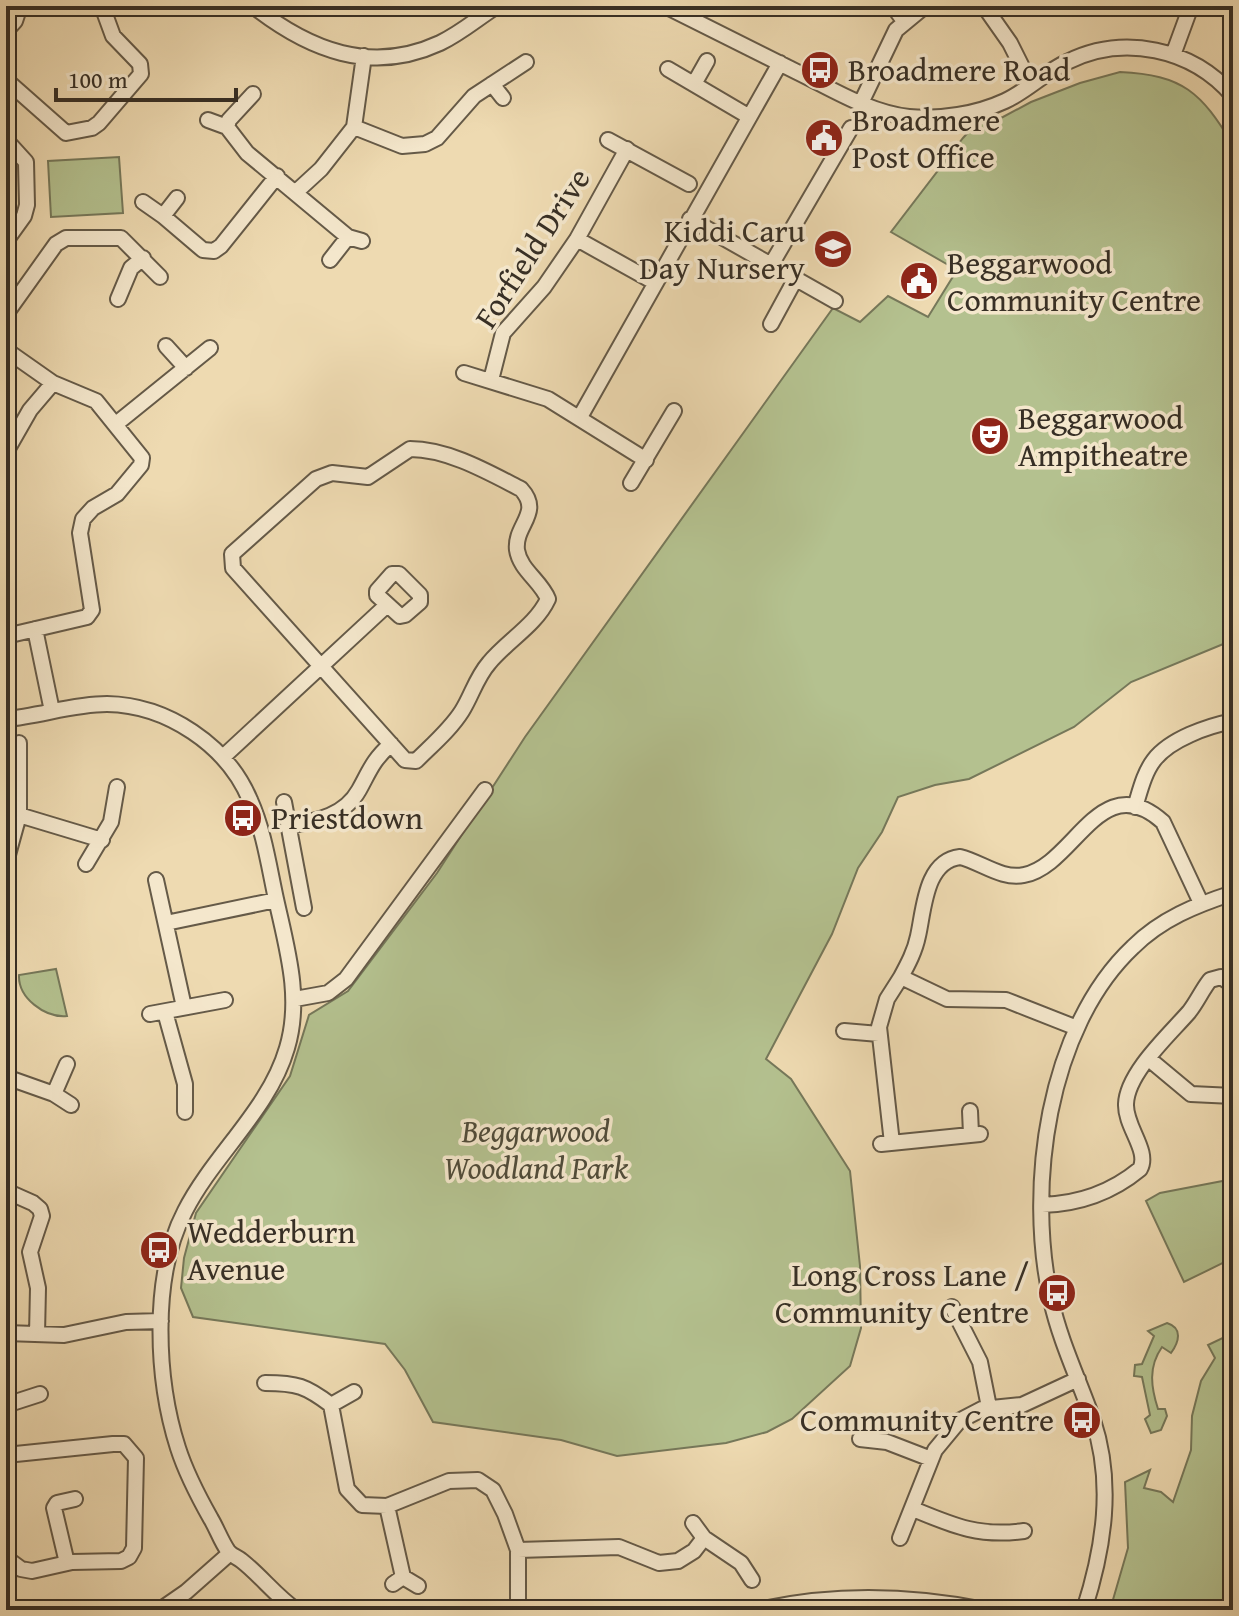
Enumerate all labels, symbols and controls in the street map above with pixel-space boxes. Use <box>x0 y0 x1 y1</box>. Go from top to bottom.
place label: Broadmere Road <box>848 46 1070 93</box>
bus stop icon: Broadmere Road <box>799 49 841 91</box>
scale bar <box>56 52 236 102</box>
text: 100 m <box>68 62 128 97</box>
place label: Broadmere Post Office <box>852 96 1000 180</box>
public building icon: Broadmere Post Office <box>803 117 845 159</box>
street label: Forfield Drive <box>462 158 601 337</box>
place label: Kiddi Caru Day Nursery <box>639 207 806 291</box>
school or university icon: Kiddi Caru Day Nursery <box>812 228 854 270</box>
place label: Beggarwood Community Centre <box>947 239 1201 323</box>
public building icon: Beggarwood Community Centre <box>898 260 940 302</box>
place label: Beggarwood Ampitheatre <box>1018 394 1188 478</box>
theatre icon: Beggarwood Ampitheatre <box>969 415 1011 457</box>
place label: Priestdown <box>271 794 423 841</box>
bus stop icon: Priestdown <box>222 797 264 839</box>
park label: Beggarwood Woodland Park <box>444 1107 628 1191</box>
place label: Wedderburn Avenue <box>187 1208 355 1292</box>
bus stop icon: Wedderburn Avenue <box>138 1229 180 1271</box>
place label: Long Cross Lane / Community Centre <box>775 1251 1029 1335</box>
bus stop icon: Long Cross Lane / Community Centre <box>1036 1272 1078 1314</box>
place label: Community Centre <box>800 1396 1054 1443</box>
bus stop icon: Community Centre <box>1061 1399 1103 1441</box>

